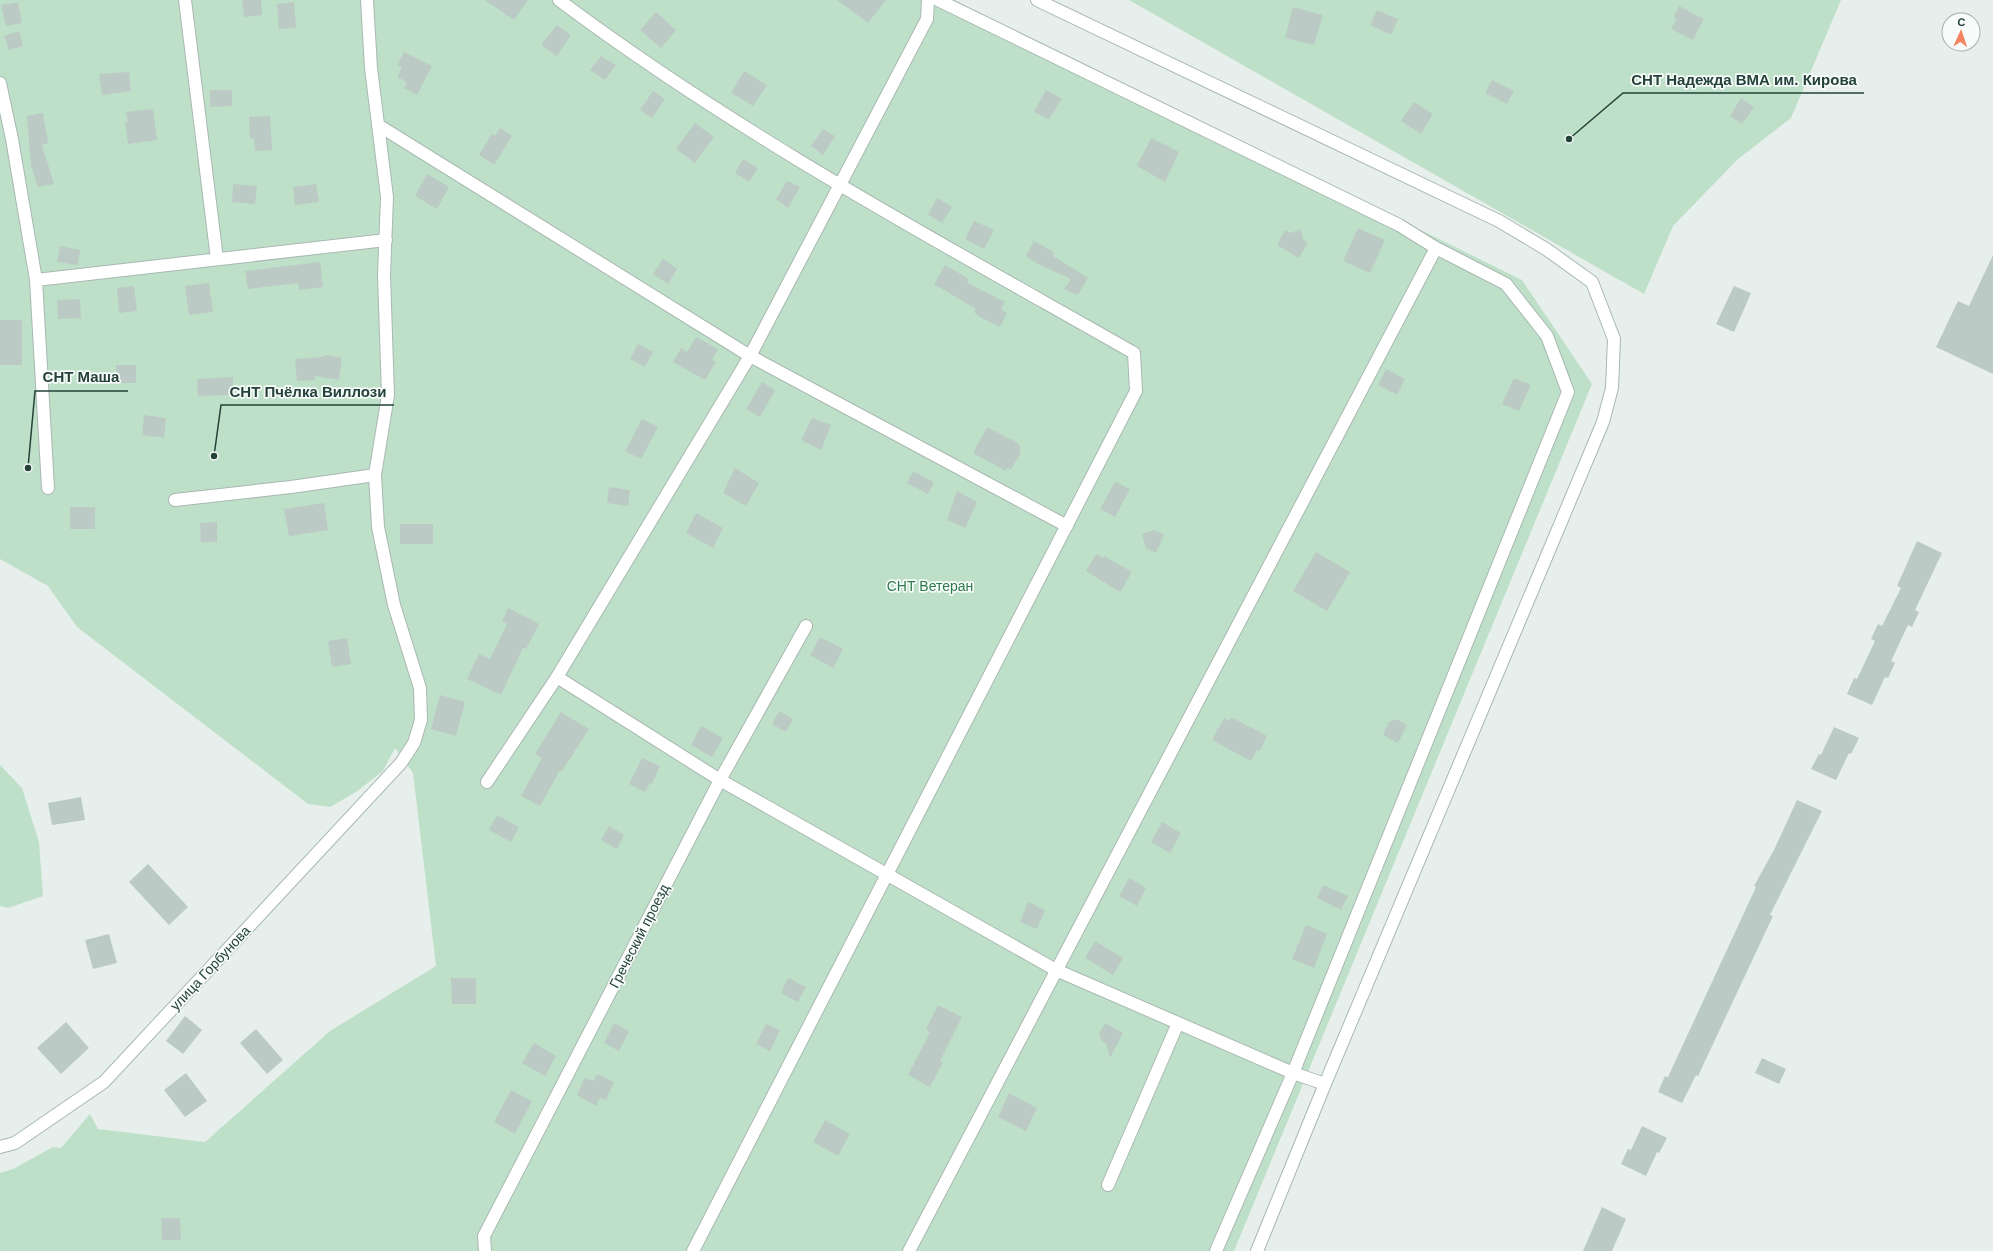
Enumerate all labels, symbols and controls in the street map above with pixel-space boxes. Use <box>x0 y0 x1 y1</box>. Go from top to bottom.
north arrow <box>1941 12 1981 52</box>
text: С <box>1957 16 1966 28</box>
callout: СНТ Надежда ВМА им. Кирова <box>1623 66 1864 93</box>
text: СНТ Надежда ВМА им. Кирова <box>1631 71 1857 88</box>
callout: СНТ Маша <box>35 364 128 391</box>
text: СНТ Маша <box>43 368 120 385</box>
callout: СНТ Пчёлка Виллози <box>221 378 394 405</box>
text: СНТ Пчёлка Виллози <box>230 383 386 400</box>
park label: СНТ Ветеран <box>887 578 973 594</box>
street label: Греческий проезд <box>606 881 672 991</box>
street label: улица Горбунова <box>167 922 253 1014</box>

